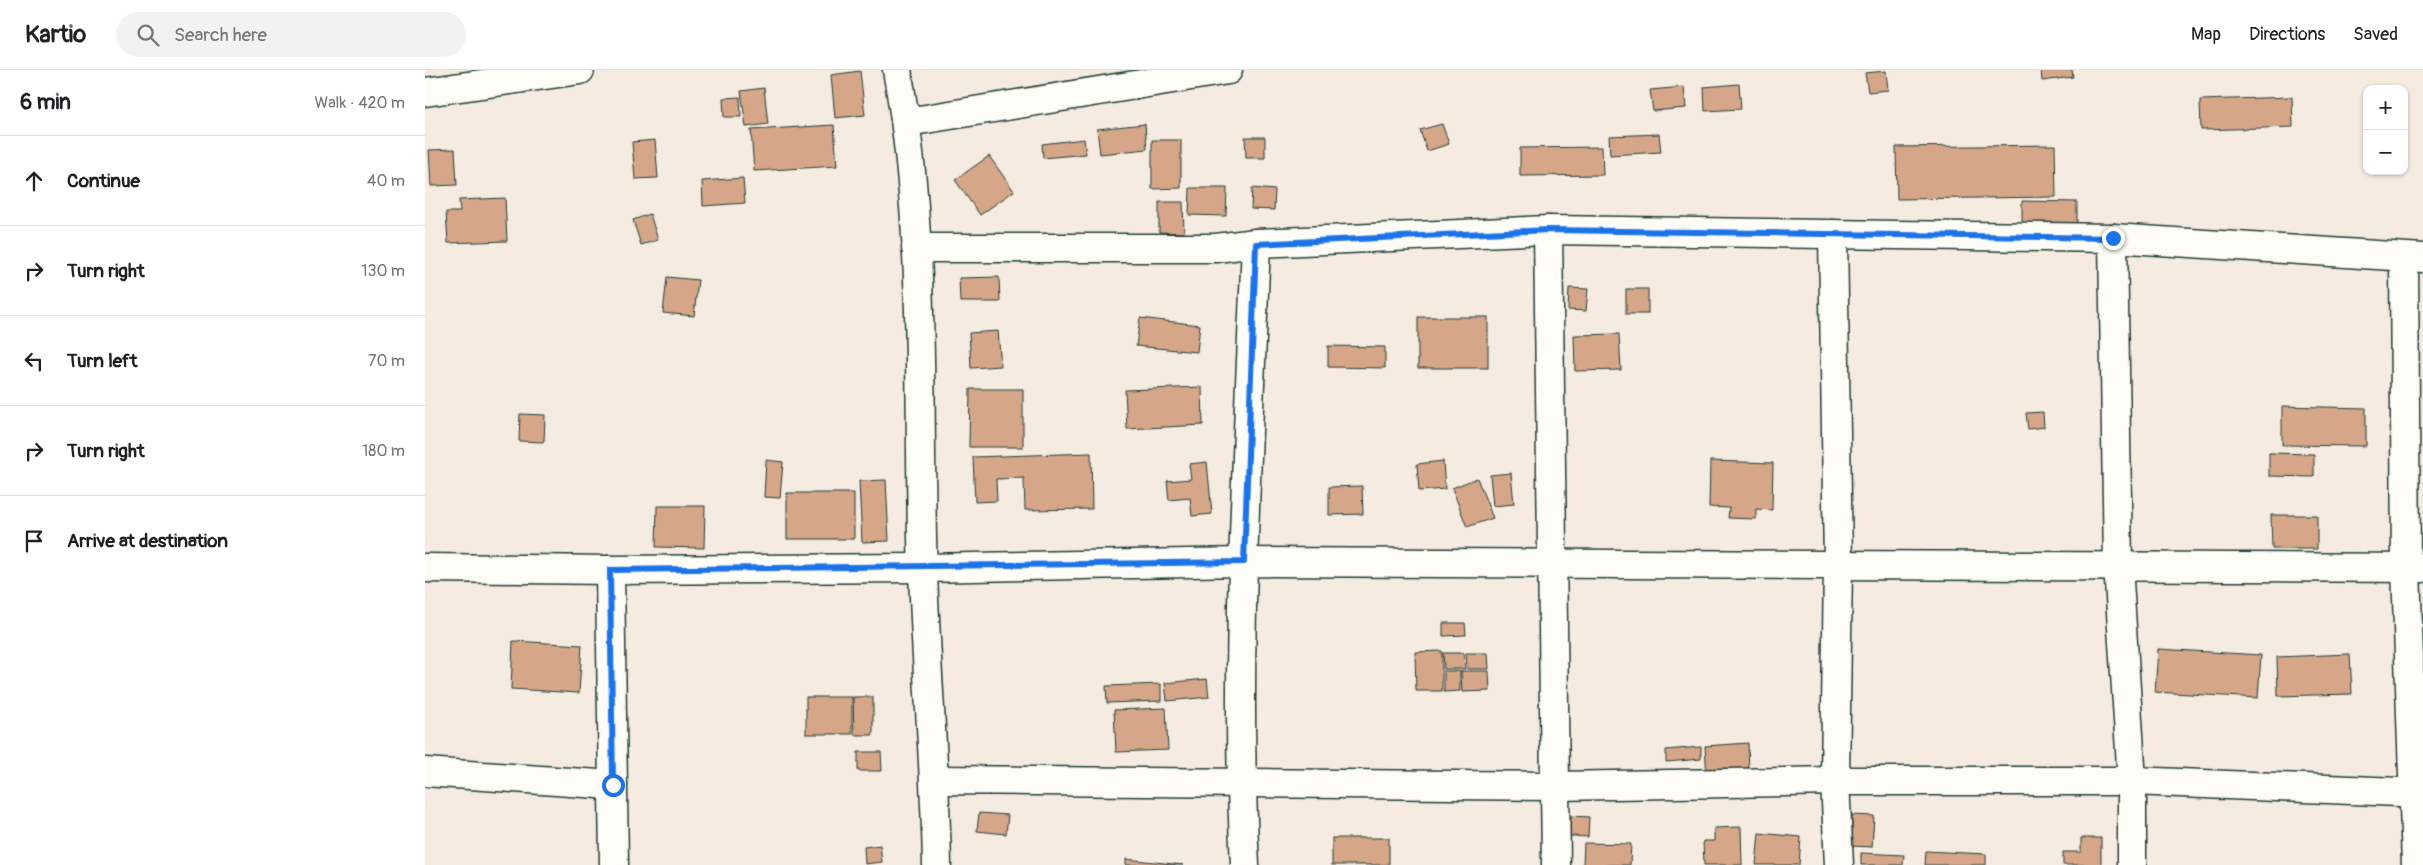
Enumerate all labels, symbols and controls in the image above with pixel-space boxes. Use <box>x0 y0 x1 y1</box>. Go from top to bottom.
search box <box>116 12 466 57</box>
text: Kartio <box>25 20 86 49</box>
icon: search <box>134 21 162 49</box>
text: Search here <box>174 23 267 47</box>
text: Map <box>2191 23 2221 46</box>
text: Directions <box>2249 23 2325 46</box>
text: Saved <box>2353 23 2398 46</box>
map controls <box>2363 85 2408 175</box>
button: + <box>2363 85 2408 130</box>
text: 6 min <box>20 89 71 116</box>
text: Walk · 420 m <box>314 93 405 113</box>
button: − <box>2363 130 2408 175</box>
icon: ahead <box>20 167 48 195</box>
text: Continue <box>67 169 140 193</box>
text: 40 m <box>367 171 405 191</box>
route end <box>2102 227 2125 250</box>
icon: right <box>20 257 48 285</box>
text: Turn right <box>67 259 145 283</box>
text: 130 m <box>361 261 405 281</box>
icon: left <box>20 347 48 375</box>
text: Turn left <box>67 349 137 373</box>
text: 70 m <box>368 351 405 371</box>
icon: right <box>20 437 48 465</box>
text: Turn right <box>67 439 145 463</box>
text: 180 m <box>362 441 405 461</box>
icon: arrive <box>20 527 48 555</box>
text: Arrive at destination <box>67 529 228 553</box>
route start <box>602 774 625 797</box>

